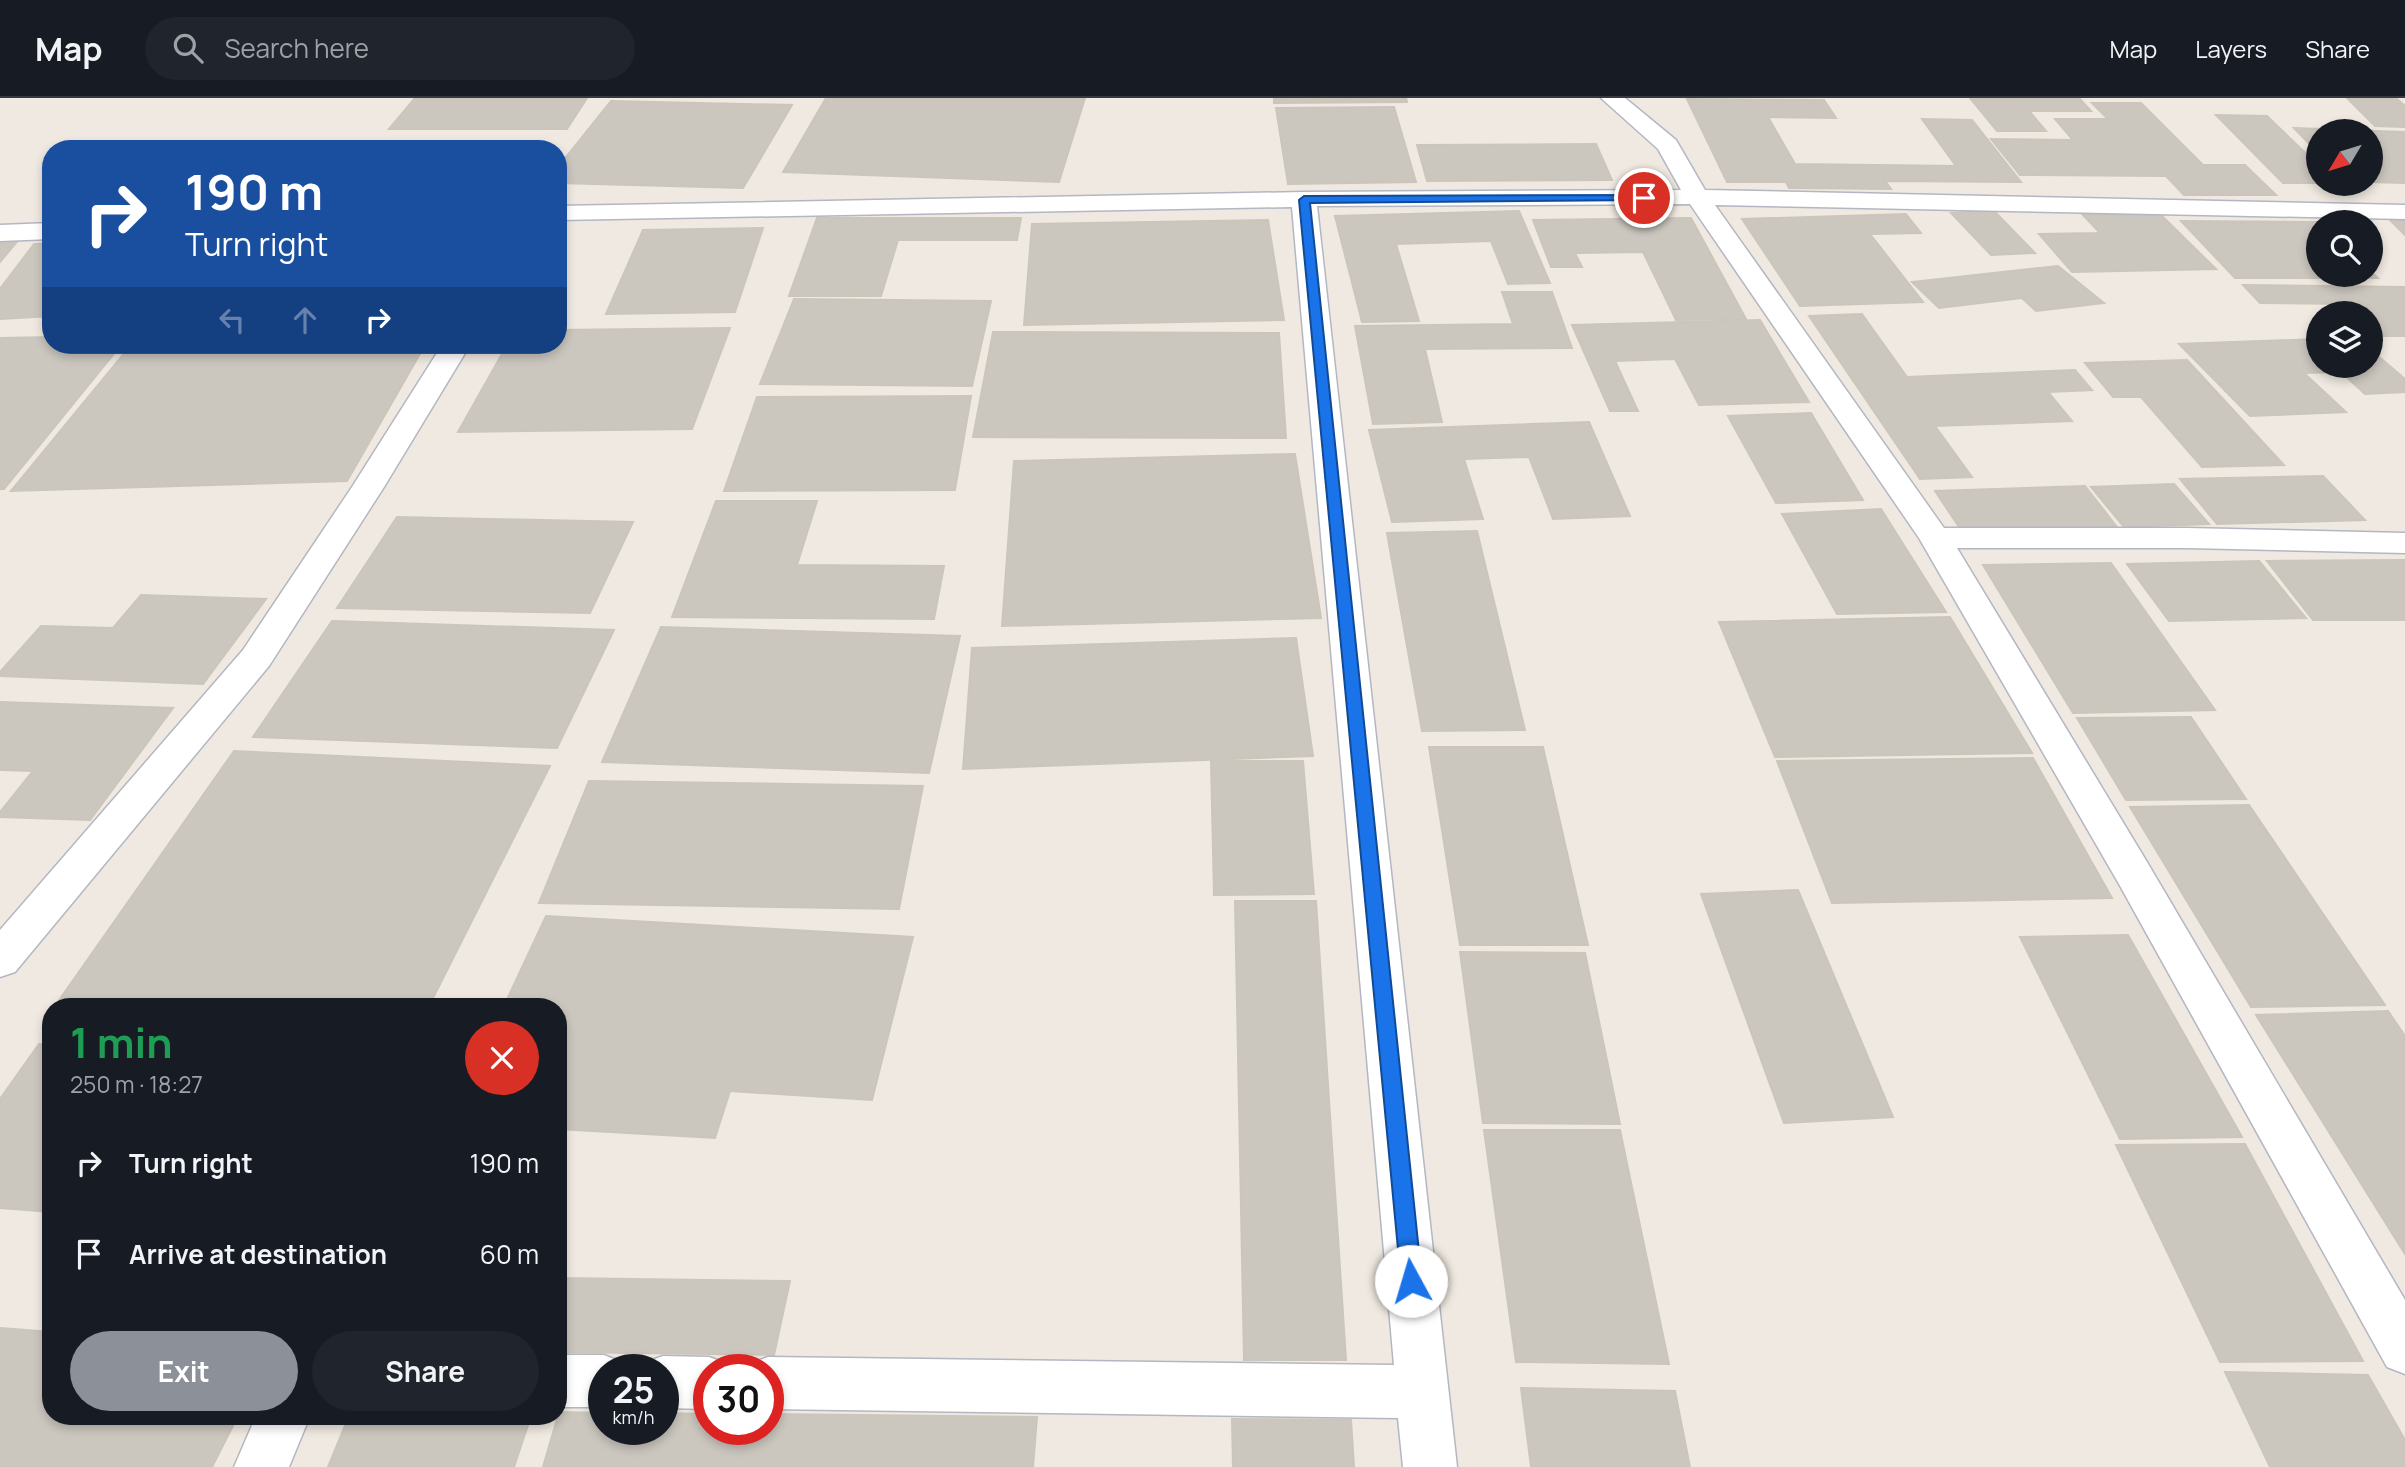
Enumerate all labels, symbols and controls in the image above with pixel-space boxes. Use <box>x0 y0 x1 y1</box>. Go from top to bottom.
search box <box>145 17 635 80</box>
text: Map <box>35 26 103 71</box>
icon: search <box>169 29 207 67</box>
text: Search here <box>225 30 369 66</box>
text: Map <box>2110 32 2157 65</box>
text: Layers <box>2195 32 2267 65</box>
text: Share <box>2305 32 2370 65</box>
north arrow <box>2306 119 2384 196</box>
map controls <box>2306 119 2383 378</box>
text: 190 m <box>185 158 323 225</box>
icon: right <box>70 168 161 259</box>
pin <box>1614 168 1674 228</box>
icon: arrive <box>1625 179 1663 217</box>
button: search <box>2306 210 2383 287</box>
text: Turn right <box>185 222 328 266</box>
icon: left <box>213 301 251 339</box>
icon: ahead <box>286 301 324 339</box>
icon: right <box>359 301 397 339</box>
button: layers <box>2306 301 2383 378</box>
text: 1 min <box>70 1013 173 1071</box>
button: close <box>465 1021 539 1095</box>
text: 250 m · 18:27 <box>70 1068 203 1100</box>
icon: right <box>70 1144 108 1182</box>
text: Turn right <box>129 1145 253 1181</box>
text: 190 m <box>470 1145 539 1181</box>
icon: arrive <box>70 1235 108 1273</box>
text: Arrive at destination <box>129 1236 387 1272</box>
text: 60 m <box>480 1236 539 1272</box>
position arrow <box>1374 1244 1448 1318</box>
button: Exit <box>70 1331 298 1411</box>
button: Share <box>312 1331 539 1411</box>
speed limit sign: 30 <box>693 1354 784 1445</box>
text: 25 <box>613 1366 654 1414</box>
text: km/h <box>613 1405 654 1429</box>

